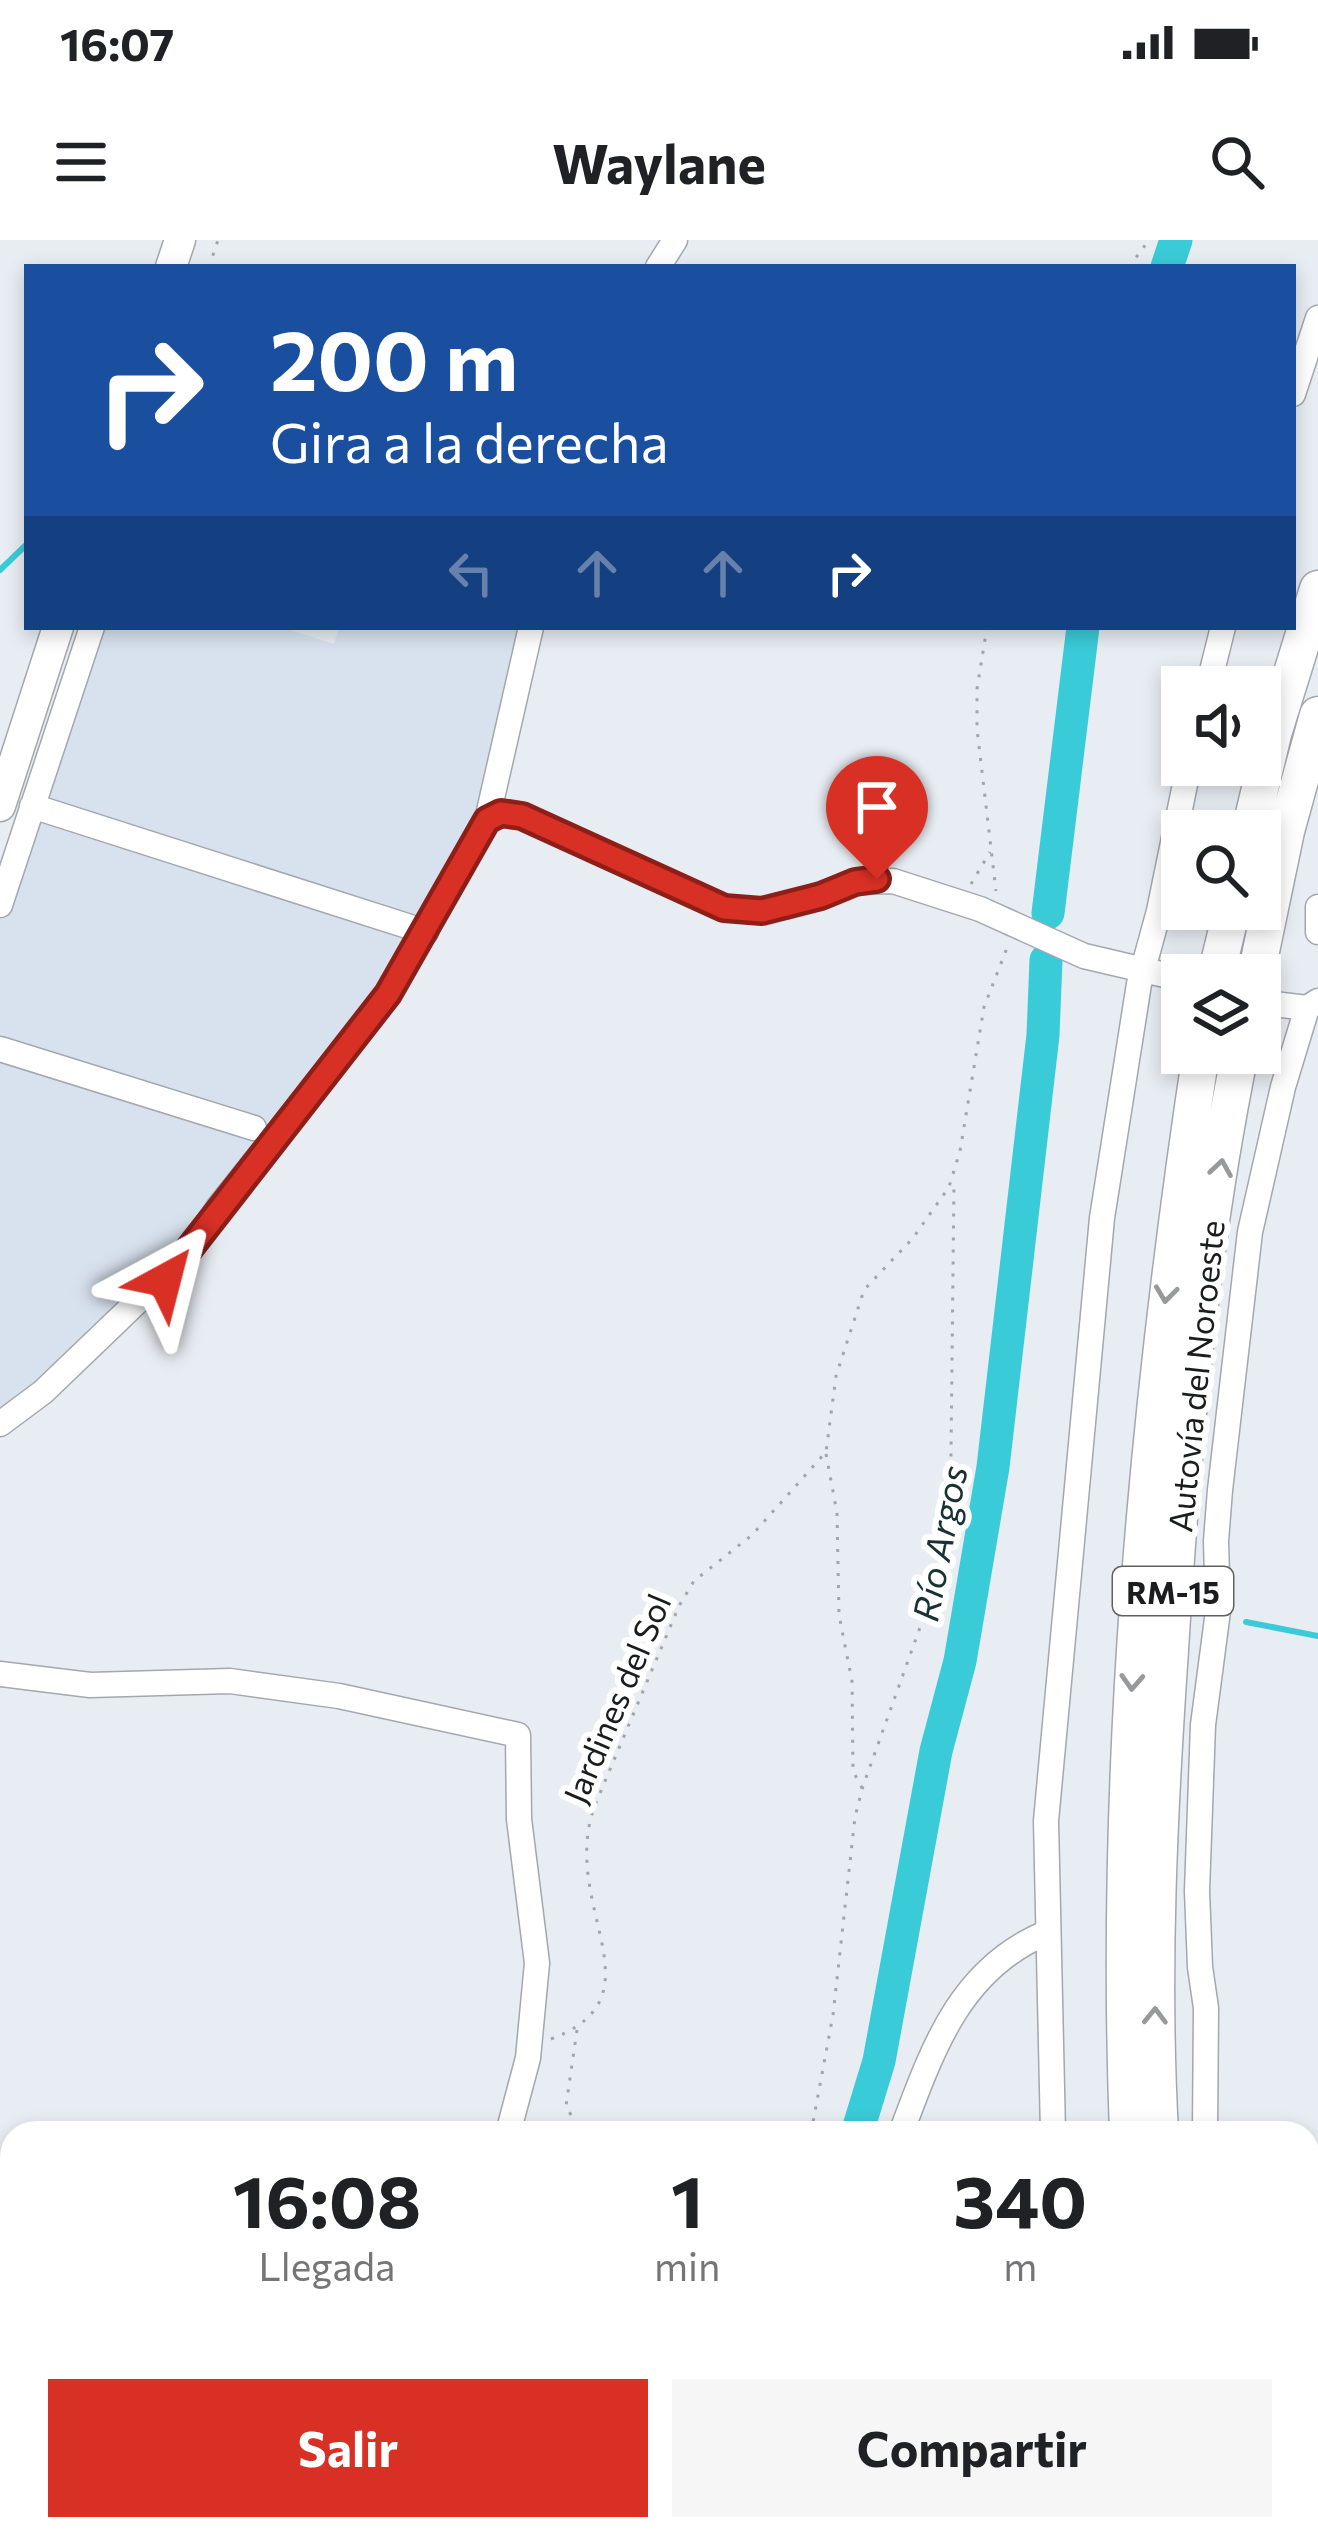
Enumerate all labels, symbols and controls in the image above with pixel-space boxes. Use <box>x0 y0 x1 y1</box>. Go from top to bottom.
text: 16:07 <box>60 15 174 70</box>
icon: menu <box>48 129 114 195</box>
text: Waylane <box>552 129 766 195</box>
icon: search <box>1204 129 1270 195</box>
text: 200 m <box>270 306 518 408</box>
icon: right <box>72 312 228 468</box>
text: Gira a la derecha <box>270 408 669 474</box>
icon: left <box>438 540 504 606</box>
icon: ahead <box>564 540 630 606</box>
icon: ahead <box>690 540 756 606</box>
icon: right <box>816 540 882 606</box>
map controls <box>1161 666 1281 1074</box>
button: sound <box>1161 666 1281 786</box>
pin <box>826 756 928 879</box>
icon: arrive <box>844 774 910 840</box>
button: search <box>1161 810 1281 930</box>
button: layers <box>1161 954 1281 1074</box>
one-way arrow <box>1207 1158 1232 1178</box>
position arrow <box>102 1217 228 1343</box>
street label: Autovía del Noroeste <box>1158 1218 1232 1534</box>
one-way arrow <box>1154 1284 1180 1303</box>
water label: Río Argos <box>901 1461 975 1625</box>
road number: RM-15 <box>1113 1567 1233 1615</box>
street label: Jardines del Sol <box>554 1587 678 1809</box>
one-way arrow <box>1119 1673 1145 1692</box>
one-way arrow <box>1142 2006 1168 2025</box>
text: 16:08 <box>233 2155 421 2243</box>
text: 1 <box>671 2155 704 2243</box>
text: 340 <box>953 2155 1087 2243</box>
text: Llegada <box>259 2241 396 2289</box>
text: min <box>654 2241 720 2289</box>
text: m <box>1003 2241 1037 2289</box>
button: Salir <box>48 2379 648 2517</box>
button: Compartir <box>672 2379 1272 2517</box>

